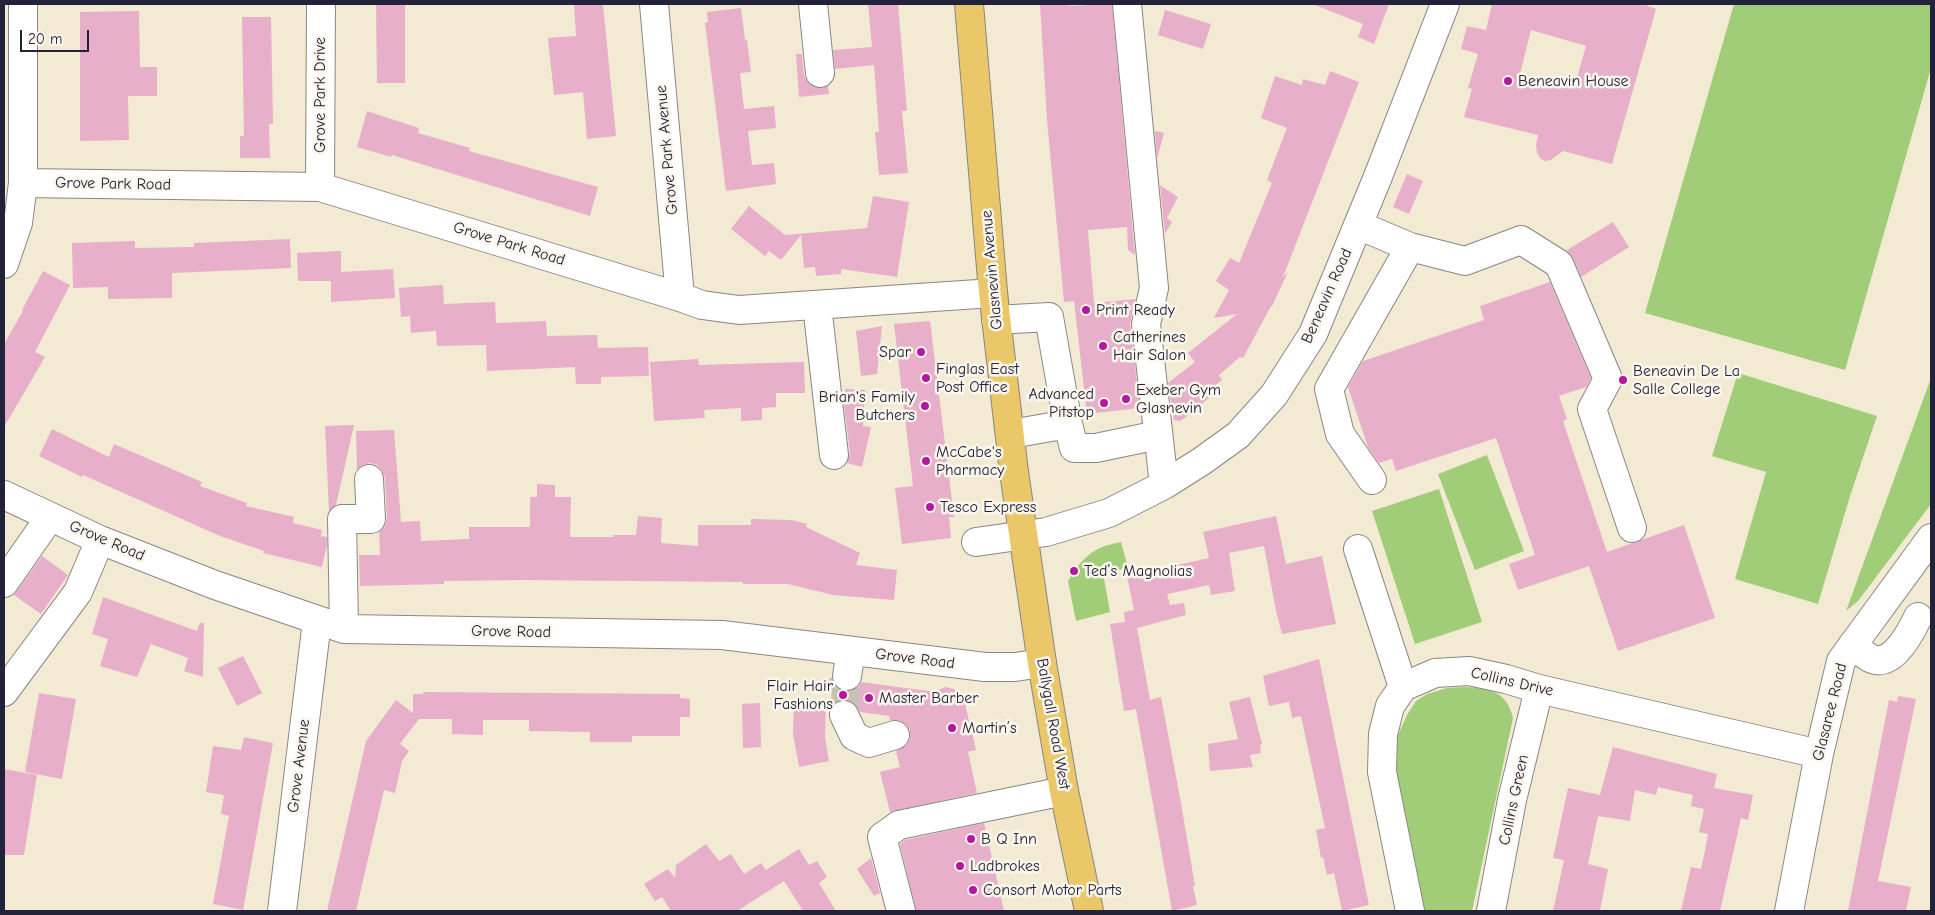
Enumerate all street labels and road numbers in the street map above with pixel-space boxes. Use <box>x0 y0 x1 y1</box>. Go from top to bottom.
street label: Grove Park Drive <box>310 37 330 153</box>
street label: Grove Park Avenue <box>652 84 682 216</box>
street label: Grove Park Road <box>55 173 171 195</box>
street label: Glasnevin Avenue <box>977 209 1007 331</box>
street label: Grove Park Road <box>451 218 567 270</box>
street label: Beneavin Road <box>1297 245 1357 347</box>
street label: Grove Road <box>66 517 148 565</box>
street label: Grove Road <box>471 622 551 642</box>
street label: Grove Road <box>874 645 956 673</box>
street label: Ballygall Road West <box>1032 657 1074 791</box>
street label: Glasaree Road <box>1809 661 1851 763</box>
street label: Collins Drive <box>1469 663 1555 701</box>
street label: Grove Avenue <box>284 718 314 814</box>
street label: Collins Green <box>1495 753 1533 847</box>

